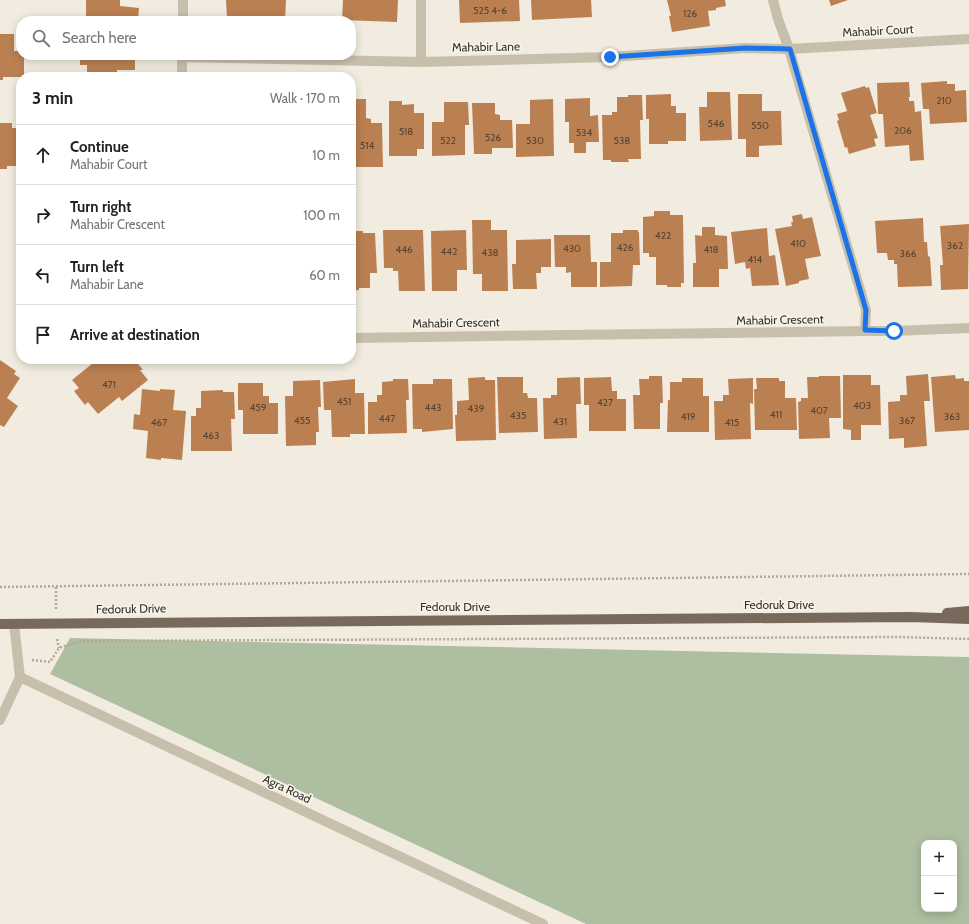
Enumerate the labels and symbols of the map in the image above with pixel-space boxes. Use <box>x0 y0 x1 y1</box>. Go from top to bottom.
house number: 525 4-6 <box>473 4 507 17</box>
house number: 126 <box>683 7 697 20</box>
street label: Mahabir Court <box>842 21 914 40</box>
street label: Mahabir Lane <box>452 38 520 55</box>
route end <box>601 48 619 66</box>
house number: 210 <box>936 94 952 107</box>
house number: 546 <box>708 117 725 130</box>
house number: 550 <box>751 119 769 132</box>
house number: 206 <box>894 124 912 137</box>
house number: 518 <box>399 125 413 138</box>
house number: 534 <box>576 126 593 139</box>
house number: 526 <box>485 131 501 144</box>
house number: 522 <box>440 134 456 147</box>
house number: 530 <box>526 134 544 147</box>
house number: 538 <box>614 134 630 147</box>
house number: 514 <box>360 139 374 152</box>
house number: 422 <box>655 229 671 242</box>
house number: 410 <box>790 237 806 250</box>
house number: 362 <box>947 239 963 252</box>
house number: 426 <box>617 241 634 254</box>
house number: 430 <box>563 242 581 255</box>
house number: 446 <box>395 243 413 256</box>
house number: 418 <box>703 243 719 256</box>
house number: 442 <box>441 245 457 258</box>
house number: 438 <box>481 246 499 259</box>
house number: 366 <box>900 247 917 260</box>
house number: 414 <box>748 253 763 266</box>
street label: Mahabir Crescent <box>736 311 824 328</box>
street label: Mahabir Crescent <box>412 314 500 331</box>
route start <box>885 322 903 340</box>
house number: 471 <box>102 378 116 391</box>
house number: 451 <box>337 395 351 408</box>
house number: 427 <box>597 396 613 409</box>
house number: 403 <box>853 399 871 412</box>
house number: 459 <box>250 401 267 414</box>
house number: 443 <box>425 401 441 414</box>
house number: 439 <box>468 402 485 415</box>
house number: 407 <box>810 404 828 417</box>
house number: 411 <box>770 408 782 421</box>
house number: 435 <box>510 409 526 422</box>
house number: 419 <box>681 410 696 423</box>
house number: 363 <box>944 410 960 423</box>
house number: 447 <box>379 412 395 425</box>
house number: 455 <box>294 414 310 427</box>
house number: 367 <box>899 414 915 427</box>
house number: 431 <box>553 415 567 428</box>
house number: 467 <box>151 416 167 429</box>
house number: 415 <box>725 416 739 429</box>
house number: 463 <box>203 429 219 442</box>
street label: Fedoruk Drive <box>744 597 814 612</box>
street label: Fedoruk Drive <box>420 599 490 614</box>
street label: Fedoruk Drive <box>96 600 166 617</box>
street label: Agra Road <box>261 771 314 806</box>

